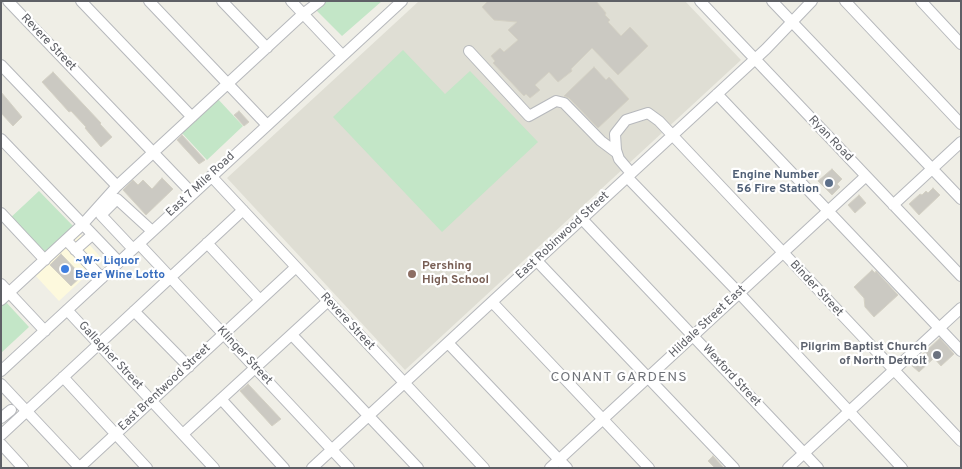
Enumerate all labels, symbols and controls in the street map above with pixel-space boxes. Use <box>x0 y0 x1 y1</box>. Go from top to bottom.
street label: Revere Street <box>17 12 79 74</box>
street label: Ryan Road <box>805 113 855 165</box>
street label: East 7 Mile Road <box>164 150 238 220</box>
place label: Engine Number 56 Fire Station <box>732 169 819 197</box>
marker: Engine Number 56 Fire Station <box>823 177 835 189</box>
street label: East Robinwood Street <box>513 189 613 283</box>
place label: ~W~ Liquor Beer Wine Lotto <box>75 255 165 283</box>
street label: Binder Street <box>786 258 846 320</box>
place label: Pershing High School <box>422 260 489 288</box>
marker: ~W~ Liquor Beer Wine Lotto <box>59 263 71 275</box>
marker: Pershing High School <box>406 268 418 280</box>
street label: Hildale Street East <box>667 283 749 361</box>
street label: Revere Street <box>317 290 377 354</box>
street label: Gallagher Street <box>75 319 145 393</box>
street label: Klinger Street <box>213 324 275 388</box>
place label: Pilgrim Baptist Church of North Detroit <box>800 341 927 369</box>
street label: East Brentwood Street <box>116 342 214 434</box>
street label: Wexford Street <box>699 342 763 410</box>
marker: Pilgrim Baptist Church of North Detroit <box>931 349 943 361</box>
district label: CONANT GARDENS <box>549 370 689 386</box>

